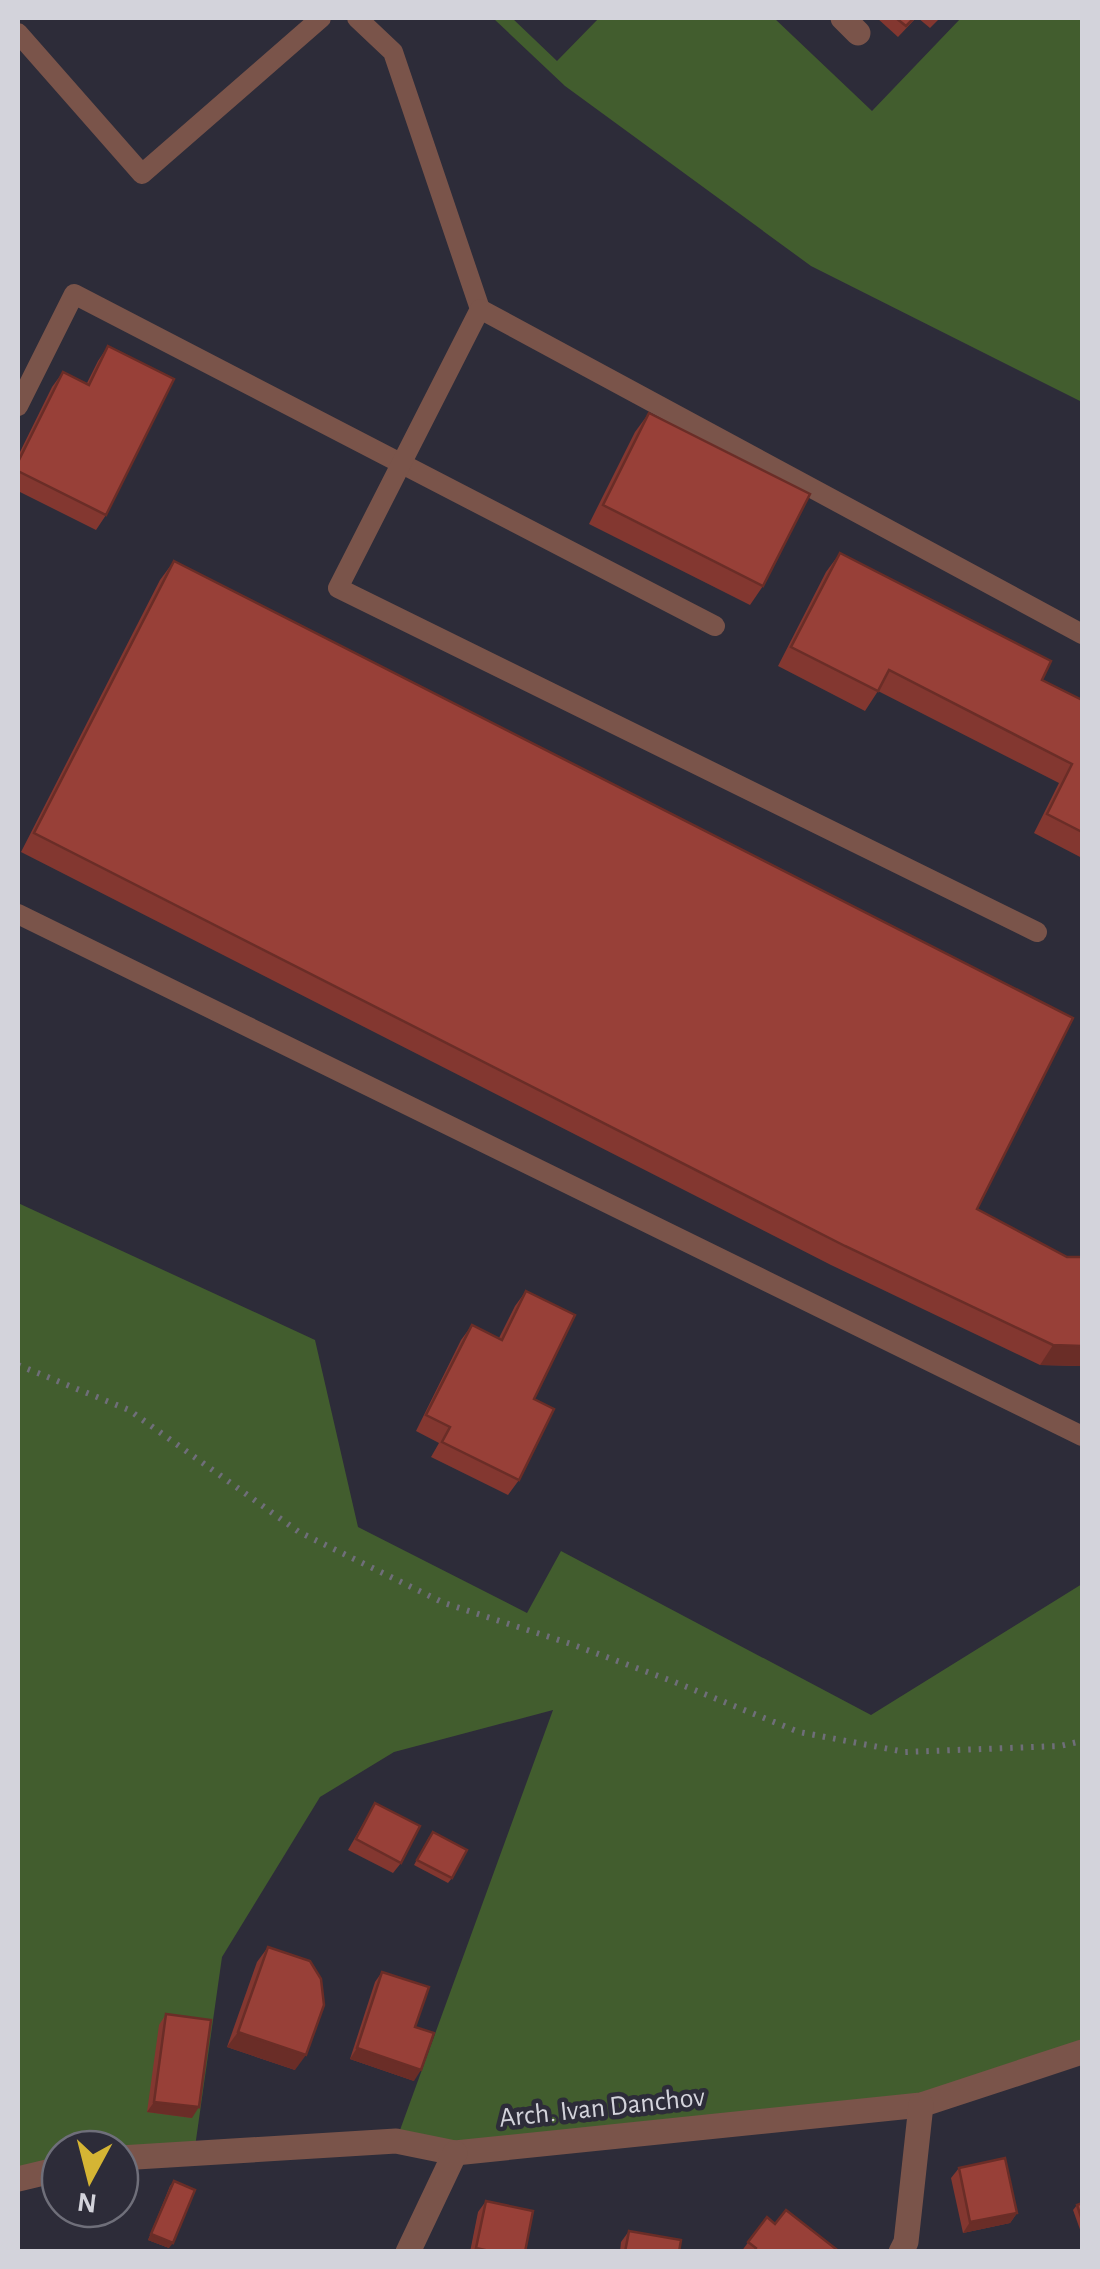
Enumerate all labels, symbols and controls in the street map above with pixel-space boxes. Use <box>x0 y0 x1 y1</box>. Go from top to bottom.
street label: Arch. Ivan Danchov <box>498 2083 706 2133</box>
north arrow <box>40 2129 140 2229</box>
text: N <box>76 2187 99 2217</box>

